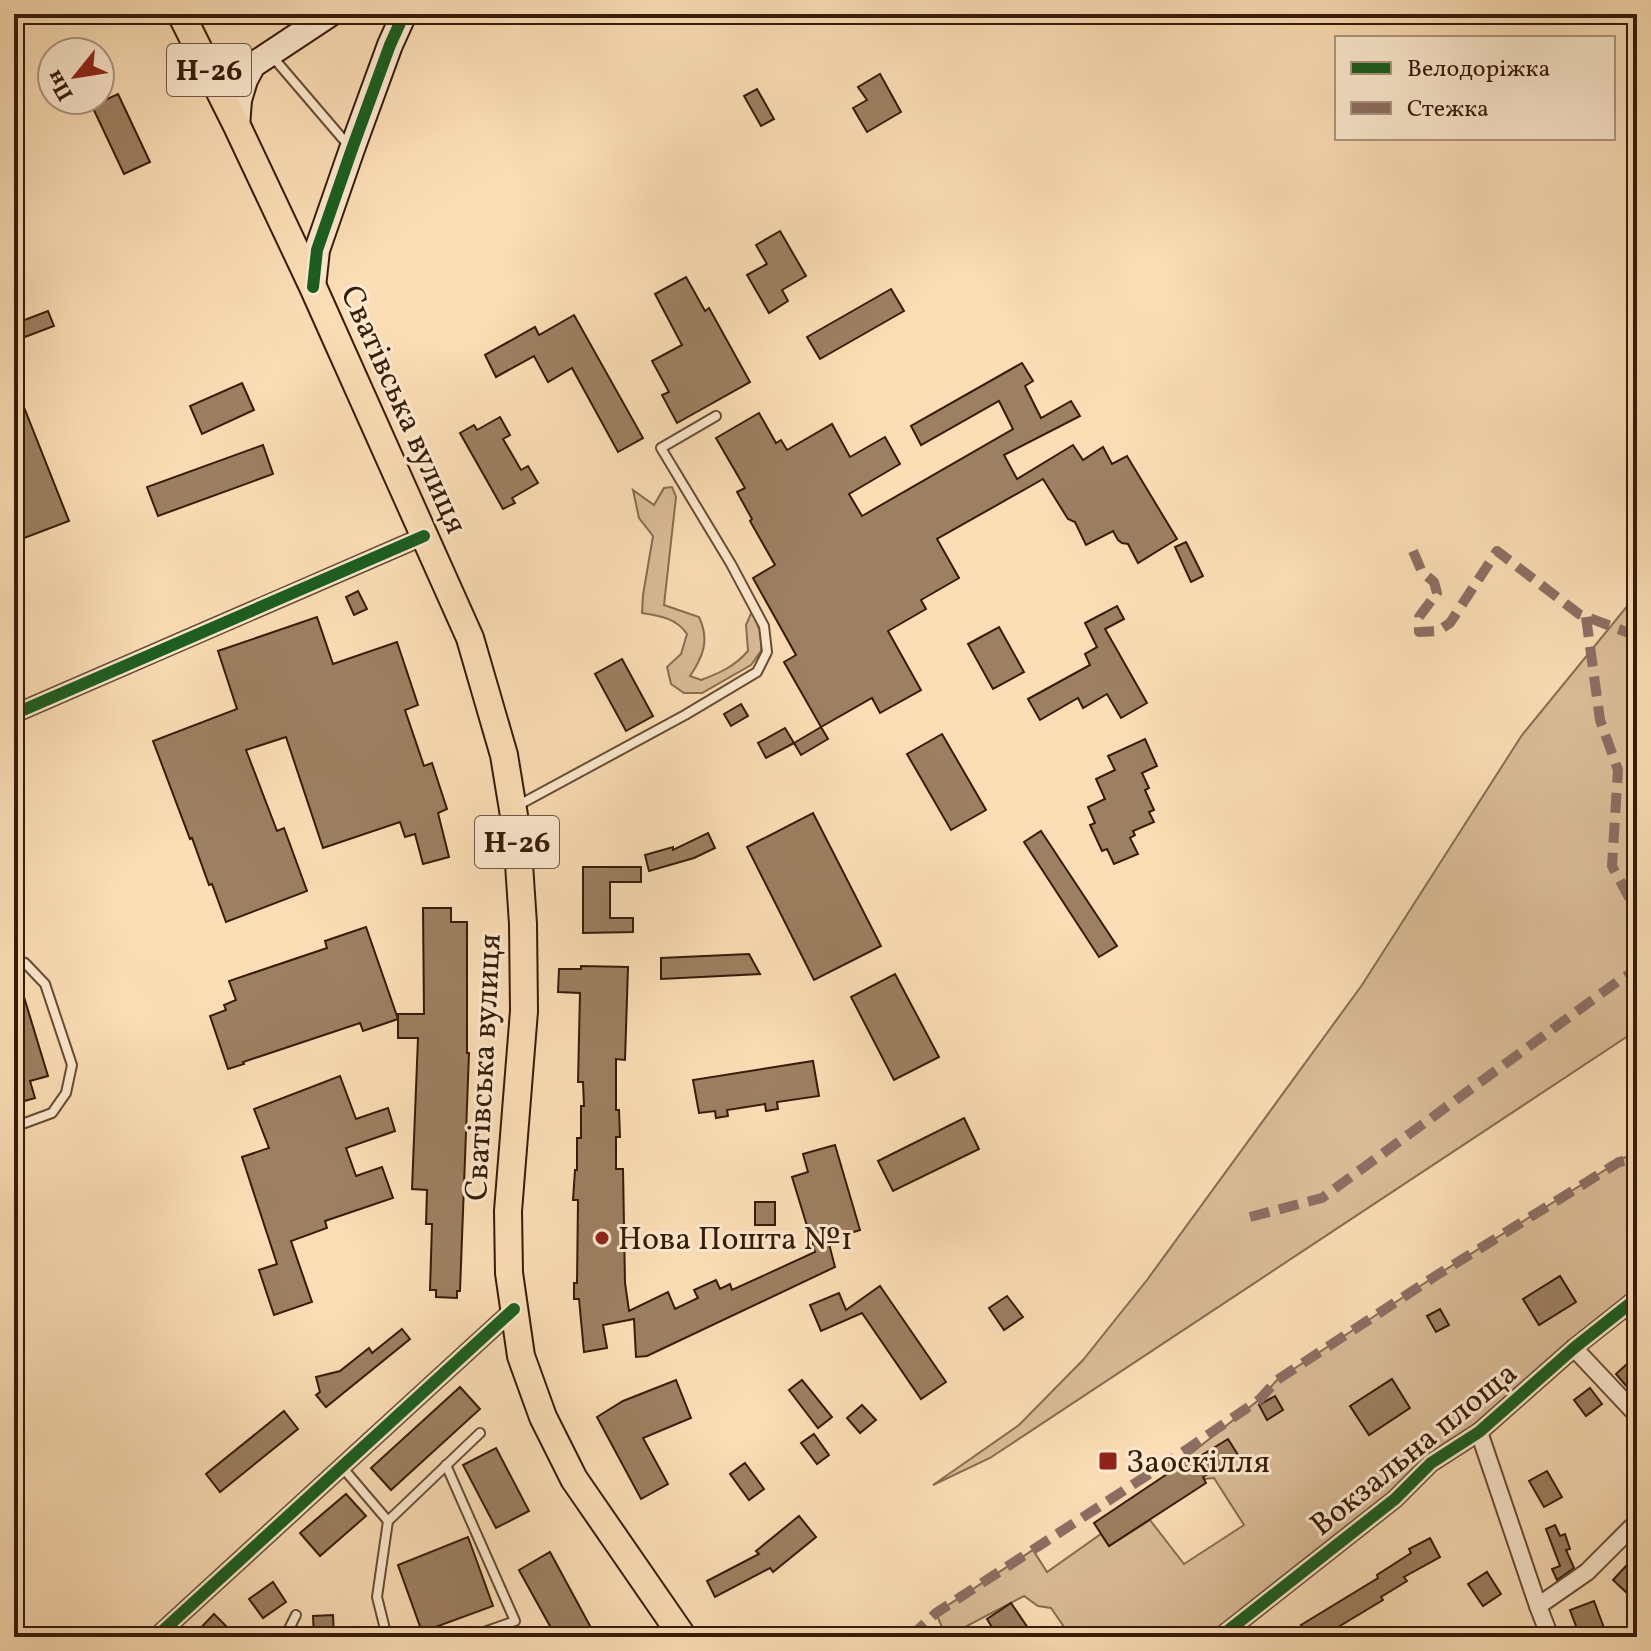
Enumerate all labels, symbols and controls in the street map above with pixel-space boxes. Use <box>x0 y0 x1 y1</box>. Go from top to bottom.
north arrow <box>36 36 116 116</box>
legend <box>1335 36 1615 140</box>
road number: Н-26 <box>167 44 251 96</box>
text: Велодоріжка <box>1407 53 1550 87</box>
text: Пн <box>40 63 82 106</box>
text: Стежка <box>1407 93 1489 127</box>
street label: Сватівська вулиця <box>328 279 477 541</box>
road number: Н-26 <box>475 816 559 868</box>
street label: Сватівська вулиця <box>456 932 514 1202</box>
place label: Нова Пошта №1 <box>618 1219 853 1263</box>
marker: Нова Пошта №1 <box>593 1229 611 1247</box>
street label: Вокзальна площа <box>1302 1353 1528 1548</box>
place label: Заоскiлля <box>1126 1442 1270 1486</box>
marker: Заоскiлля <box>1097 1450 1119 1472</box>

